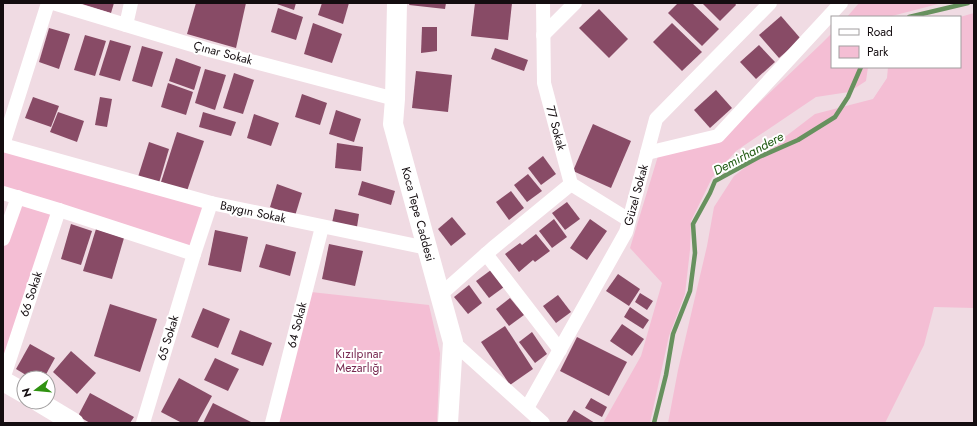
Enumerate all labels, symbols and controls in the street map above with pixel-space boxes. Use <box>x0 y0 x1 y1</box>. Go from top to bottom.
legend <box>831 16 961 68</box>
text: Road <box>867 23 893 41</box>
street label: Çınar Sokak <box>191 36 255 70</box>
text: Park <box>867 43 889 61</box>
street label: 77 Sokak <box>541 104 571 153</box>
water label: Demirhandere <box>710 127 787 180</box>
street label: Güzel Sokak <box>619 162 653 228</box>
street label: Koca Tepe Caddesi <box>397 165 439 263</box>
street label: Baygın Sokak <box>218 196 288 228</box>
street label: 66 Sokak <box>15 268 47 319</box>
street label: 64 Sokak <box>283 299 312 350</box>
street label: 65 Sokak <box>153 312 184 363</box>
park label: Kızılpınar Mezarlığı <box>335 345 384 377</box>
north arrow <box>16 370 56 410</box>
text: N <box>17 386 35 399</box>

